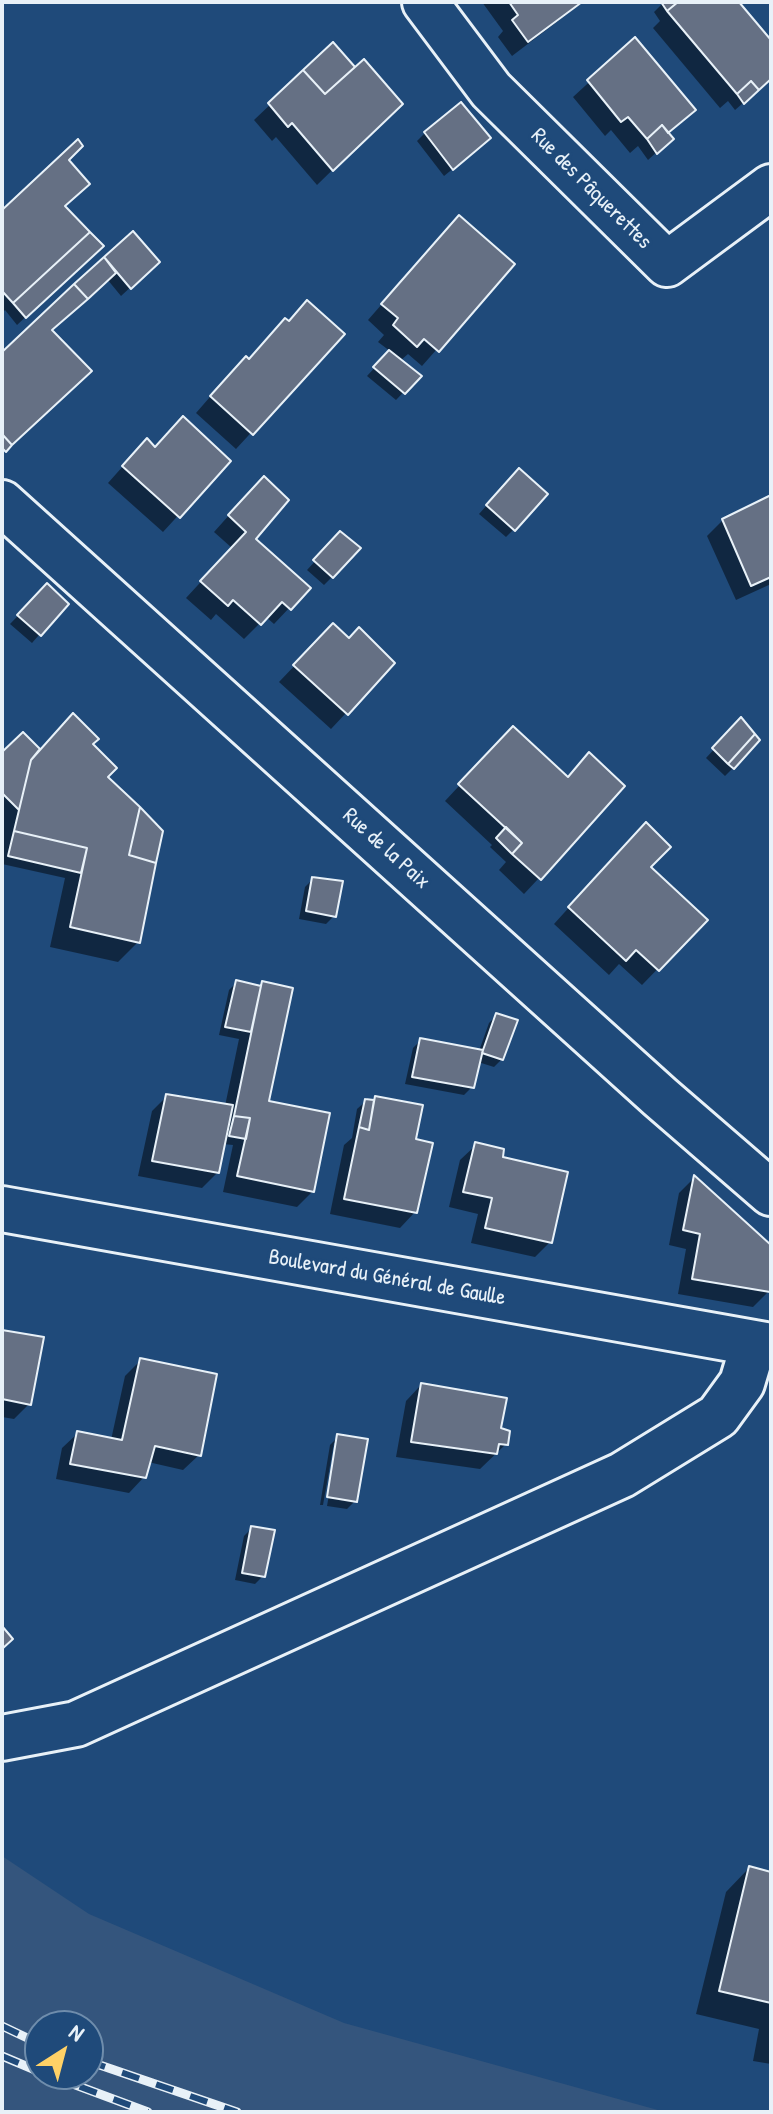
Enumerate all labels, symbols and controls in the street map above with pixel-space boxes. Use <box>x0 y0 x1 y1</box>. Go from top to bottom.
street label: Rue des Pâquerettes <box>525 123 657 255</box>
street label: Rue de la Paix <box>337 803 435 895</box>
street label: Boulevard du Général de Gaulle <box>267 1244 507 1312</box>
north arrow <box>24 2010 104 2090</box>
text: N <box>63 2017 90 2048</box>

